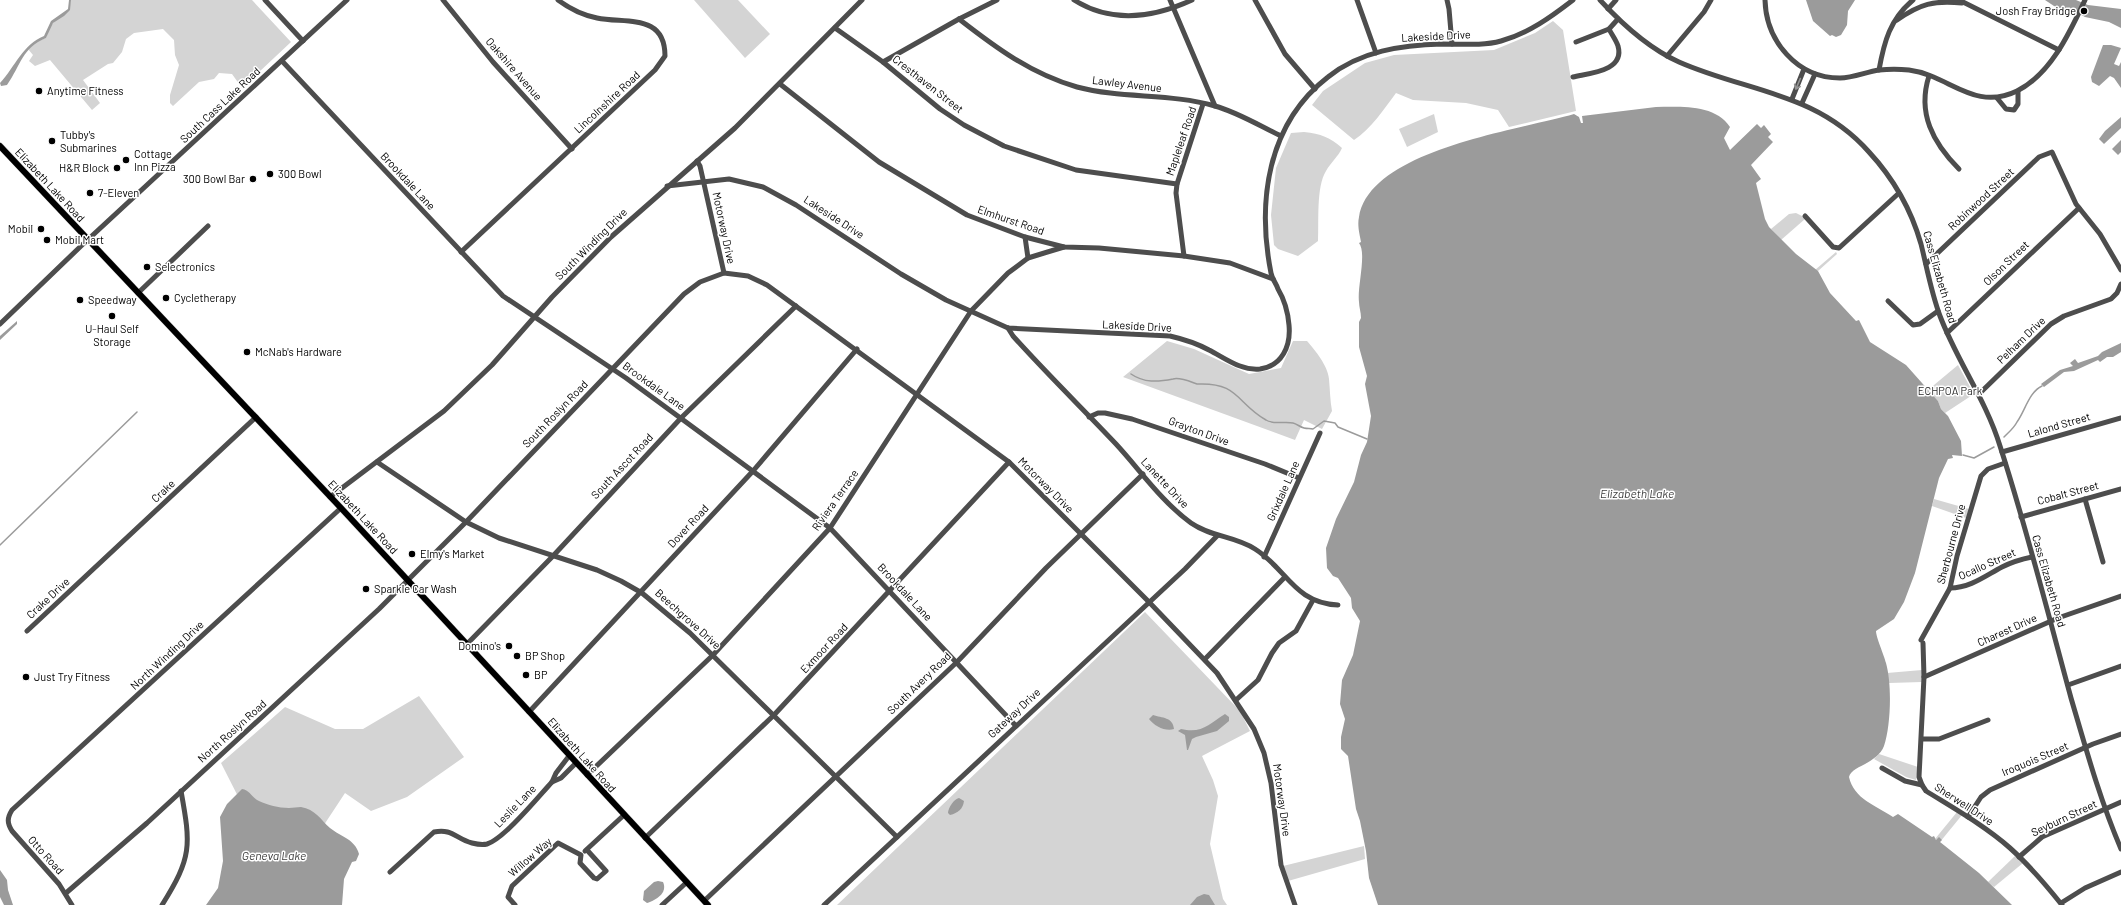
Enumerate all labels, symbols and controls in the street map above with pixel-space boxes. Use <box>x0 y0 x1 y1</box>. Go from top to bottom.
place label: Josh Fray Bridge <box>1996 4 2076 17</box>
marker: Josh Fray Bridge <box>2079 6 2089 16</box>
street label: Lakeside Drive <box>1401 27 1471 44</box>
street label: Oakshire Avenue <box>484 35 545 103</box>
street label: Cresthaven Street <box>890 52 966 115</box>
street label: South Cass Lake Road <box>177 64 262 145</box>
street label: Lincolnshire Road <box>571 68 642 136</box>
street label: Lawley Avenue <box>1091 73 1163 94</box>
one-way arrow <box>1794 78 1802 90</box>
place label: Anytime Fitness <box>47 84 124 97</box>
marker: Anytime Fitness <box>34 86 44 96</box>
street label: Mapleleaf Road <box>1163 105 1198 177</box>
place label: Tubby's Submarines <box>60 128 117 154</box>
marker: Tubby's Submarines <box>47 136 57 146</box>
street label: Elizabeth Lake Road <box>13 145 88 224</box>
place label: Cottage Inn Pizza <box>134 147 176 173</box>
street label: Brookdale Lane <box>378 149 438 212</box>
marker: Cottage Inn Pizza <box>121 155 131 165</box>
place label: H&R Block <box>59 161 109 174</box>
marker: H&R Block <box>112 163 122 173</box>
street label: Robinwood Street <box>1945 165 2016 232</box>
place label: 300 Bowl <box>278 167 321 180</box>
marker: 300 Bowl <box>265 169 275 179</box>
place label: 300 Bowl Bar <box>183 172 245 185</box>
marker: 300 Bowl Bar <box>248 174 258 184</box>
place label: 7-Eleven <box>98 186 139 199</box>
marker: 7-Eleven <box>85 188 95 198</box>
street label: Motorway Drive <box>711 191 738 265</box>
street label: Lakeside Drive <box>802 192 867 241</box>
street label: Elmhurst Road <box>976 202 1046 237</box>
street label: South Winding Drive <box>552 205 629 282</box>
place label: Mobil <box>8 222 33 235</box>
marker: Mobil <box>36 224 46 234</box>
street label: Cass Elizabeth Road <box>1921 229 1960 325</box>
place label: Mobil Mart <box>55 233 104 246</box>
marker: Mobil Mart <box>42 235 52 245</box>
street label: Olson Street <box>1980 238 2031 288</box>
place label: Selectronics <box>155 260 215 273</box>
marker: Selectronics <box>142 262 152 272</box>
place label: Cycletherapy <box>174 291 236 304</box>
place label: Speedway <box>88 293 137 306</box>
marker: Cycletherapy <box>161 293 171 303</box>
marker: Speedway <box>75 295 85 305</box>
marker: U-Haul Self Storage <box>107 311 117 321</box>
street label: Pelham Drive <box>1994 313 2048 366</box>
street label: Lakeside Drive <box>1102 317 1172 334</box>
place label: U-Haul Self Storage <box>85 322 139 348</box>
place label: McNab's Hardware <box>255 345 342 358</box>
marker: McNab's Hardware <box>242 347 252 357</box>
street label: Brookdale Lane <box>621 359 688 413</box>
street label: South Roslyn Road <box>519 377 590 450</box>
park label: ECHPOA Park <box>1918 384 1983 397</box>
street label: Lalond Street <box>2026 409 2092 440</box>
street label: Grayton Drive <box>1167 414 1232 448</box>
street label: South Ascot Road <box>588 430 655 501</box>
street label: Motorway Drive <box>1016 454 1077 515</box>
street label: Lanette Drive <box>1139 455 1192 511</box>
street label: Grixdale Lane <box>1264 459 1302 523</box>
street label: Riviera Terrace <box>809 466 861 533</box>
street label: Crake <box>148 476 177 505</box>
street label: Elizabeth Lake Road <box>326 477 401 556</box>
street label: Cobalt Street <box>2036 478 2100 507</box>
water label: Elizabeth Lake <box>1600 486 1674 500</box>
street label: Dover Road <box>664 501 711 550</box>
street label: Sherbourne Drive <box>1934 502 1967 585</box>
street label: Cass Elizabeth Road <box>2030 533 2069 629</box>
street label: Ocallo Street <box>1956 545 2018 582</box>
place label: Elmy's Market <box>420 547 484 560</box>
marker: Elmy's Market <box>407 549 417 559</box>
street label: Brookdale Lane <box>875 560 935 623</box>
street label: Crake Drive <box>23 574 72 621</box>
place label: Sparkle Car Wash <box>374 582 457 595</box>
marker: Sparkle Car Wash <box>361 584 371 594</box>
street label: Beechgrove Drive <box>653 586 724 651</box>
street label: Charest Drive <box>1975 611 2039 648</box>
street label: North Winding Drive <box>127 617 206 692</box>
street label: Exmoor Road <box>797 620 850 675</box>
place label: Domino's <box>458 639 501 652</box>
marker: Domino's <box>504 641 514 651</box>
place label: BP Shop <box>525 649 565 662</box>
street label: South Avery Road <box>884 649 953 716</box>
marker: BP Shop <box>512 651 522 661</box>
place label: BP <box>534 668 548 681</box>
place label: Just Try Fitness <box>34 670 110 683</box>
marker: BP <box>521 670 531 680</box>
marker: Just Try Fitness <box>21 672 31 682</box>
street label: Gateway Drive <box>985 685 1043 740</box>
street label: North Roslyn Road <box>195 696 269 765</box>
street label: Elizabeth Lake Road <box>545 715 619 795</box>
street label: Iroquois Street <box>2000 739 2070 778</box>
street label: Motorway Drive <box>1271 763 1294 837</box>
street label: Sherwell Drive <box>1932 780 1996 828</box>
street label: Leslie Lane <box>491 782 538 830</box>
street label: Seyburn Street <box>2029 797 2099 839</box>
street label: Otto Road <box>26 833 67 877</box>
street label: Willow Way <box>505 834 554 879</box>
water label: Geneva Lake <box>242 848 306 862</box>

